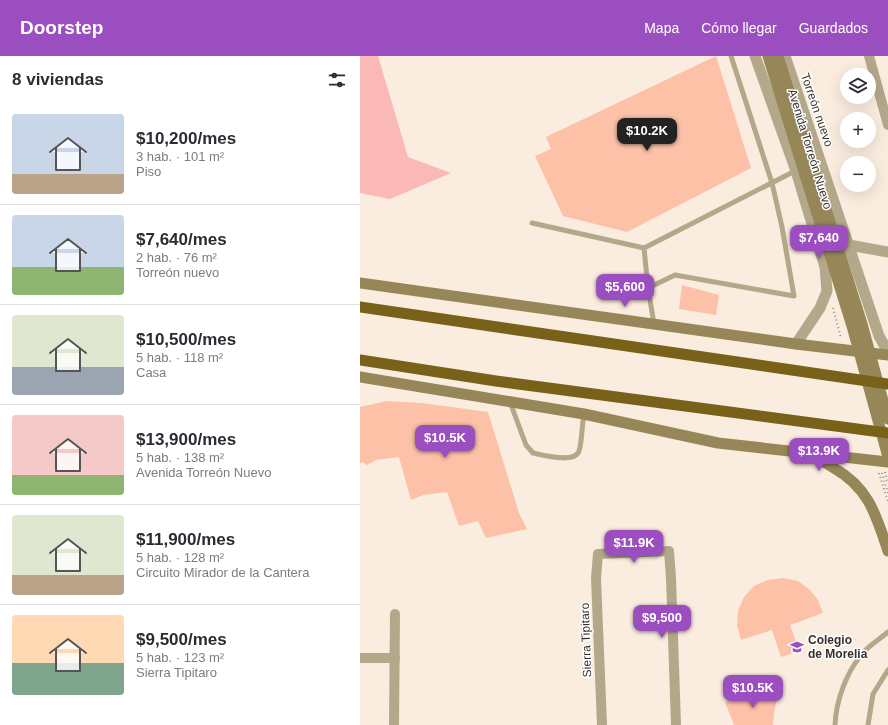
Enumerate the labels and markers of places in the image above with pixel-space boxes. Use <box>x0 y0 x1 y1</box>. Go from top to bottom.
pin: $10.2K <box>614 118 680 152</box>
pin: $7,640 <box>786 225 852 259</box>
pin: $5,600 <box>592 274 658 308</box>
pin: $10.5K <box>412 425 478 459</box>
pin: $13.9K <box>786 438 852 472</box>
pin: $11.9K <box>601 530 667 564</box>
pin: $9,500 <box>629 605 695 639</box>
place label: Colegio de Morelia <box>808 633 868 661</box>
school or university icon: Colegio de Morelia <box>789 639 805 655</box>
pin: $10.5K <box>720 675 786 709</box>

